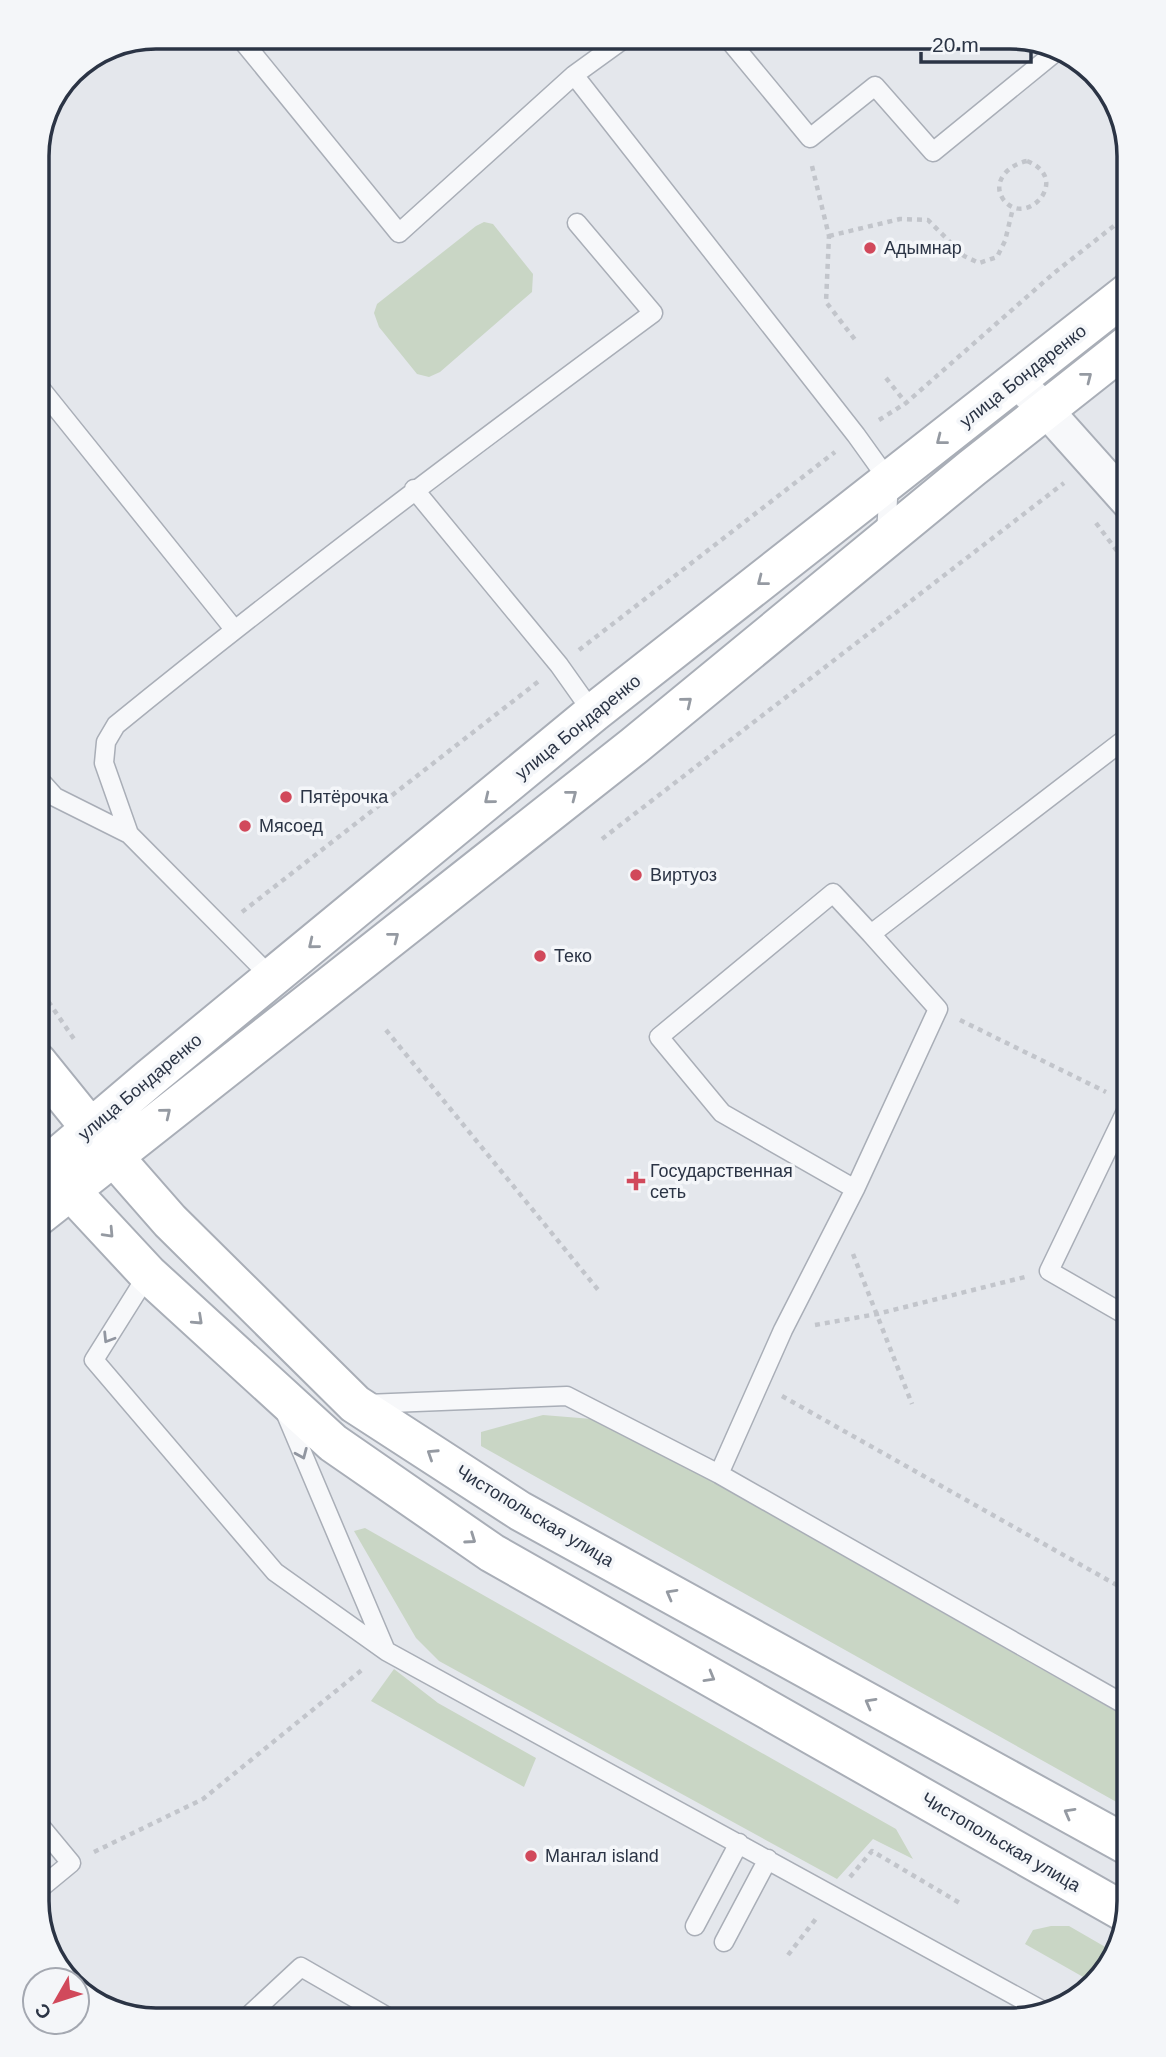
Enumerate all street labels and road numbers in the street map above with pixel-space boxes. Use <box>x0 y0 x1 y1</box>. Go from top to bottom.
street label: улица Бондаренко <box>956 320 1090 432</box>
street label: улица Бондаренко <box>512 671 644 783</box>
street label: улица Бондаренко <box>74 1030 206 1144</box>
street label: Чистопольская улица <box>453 1461 618 1571</box>
street label: Чистопольская улица <box>918 1788 1085 1896</box>

